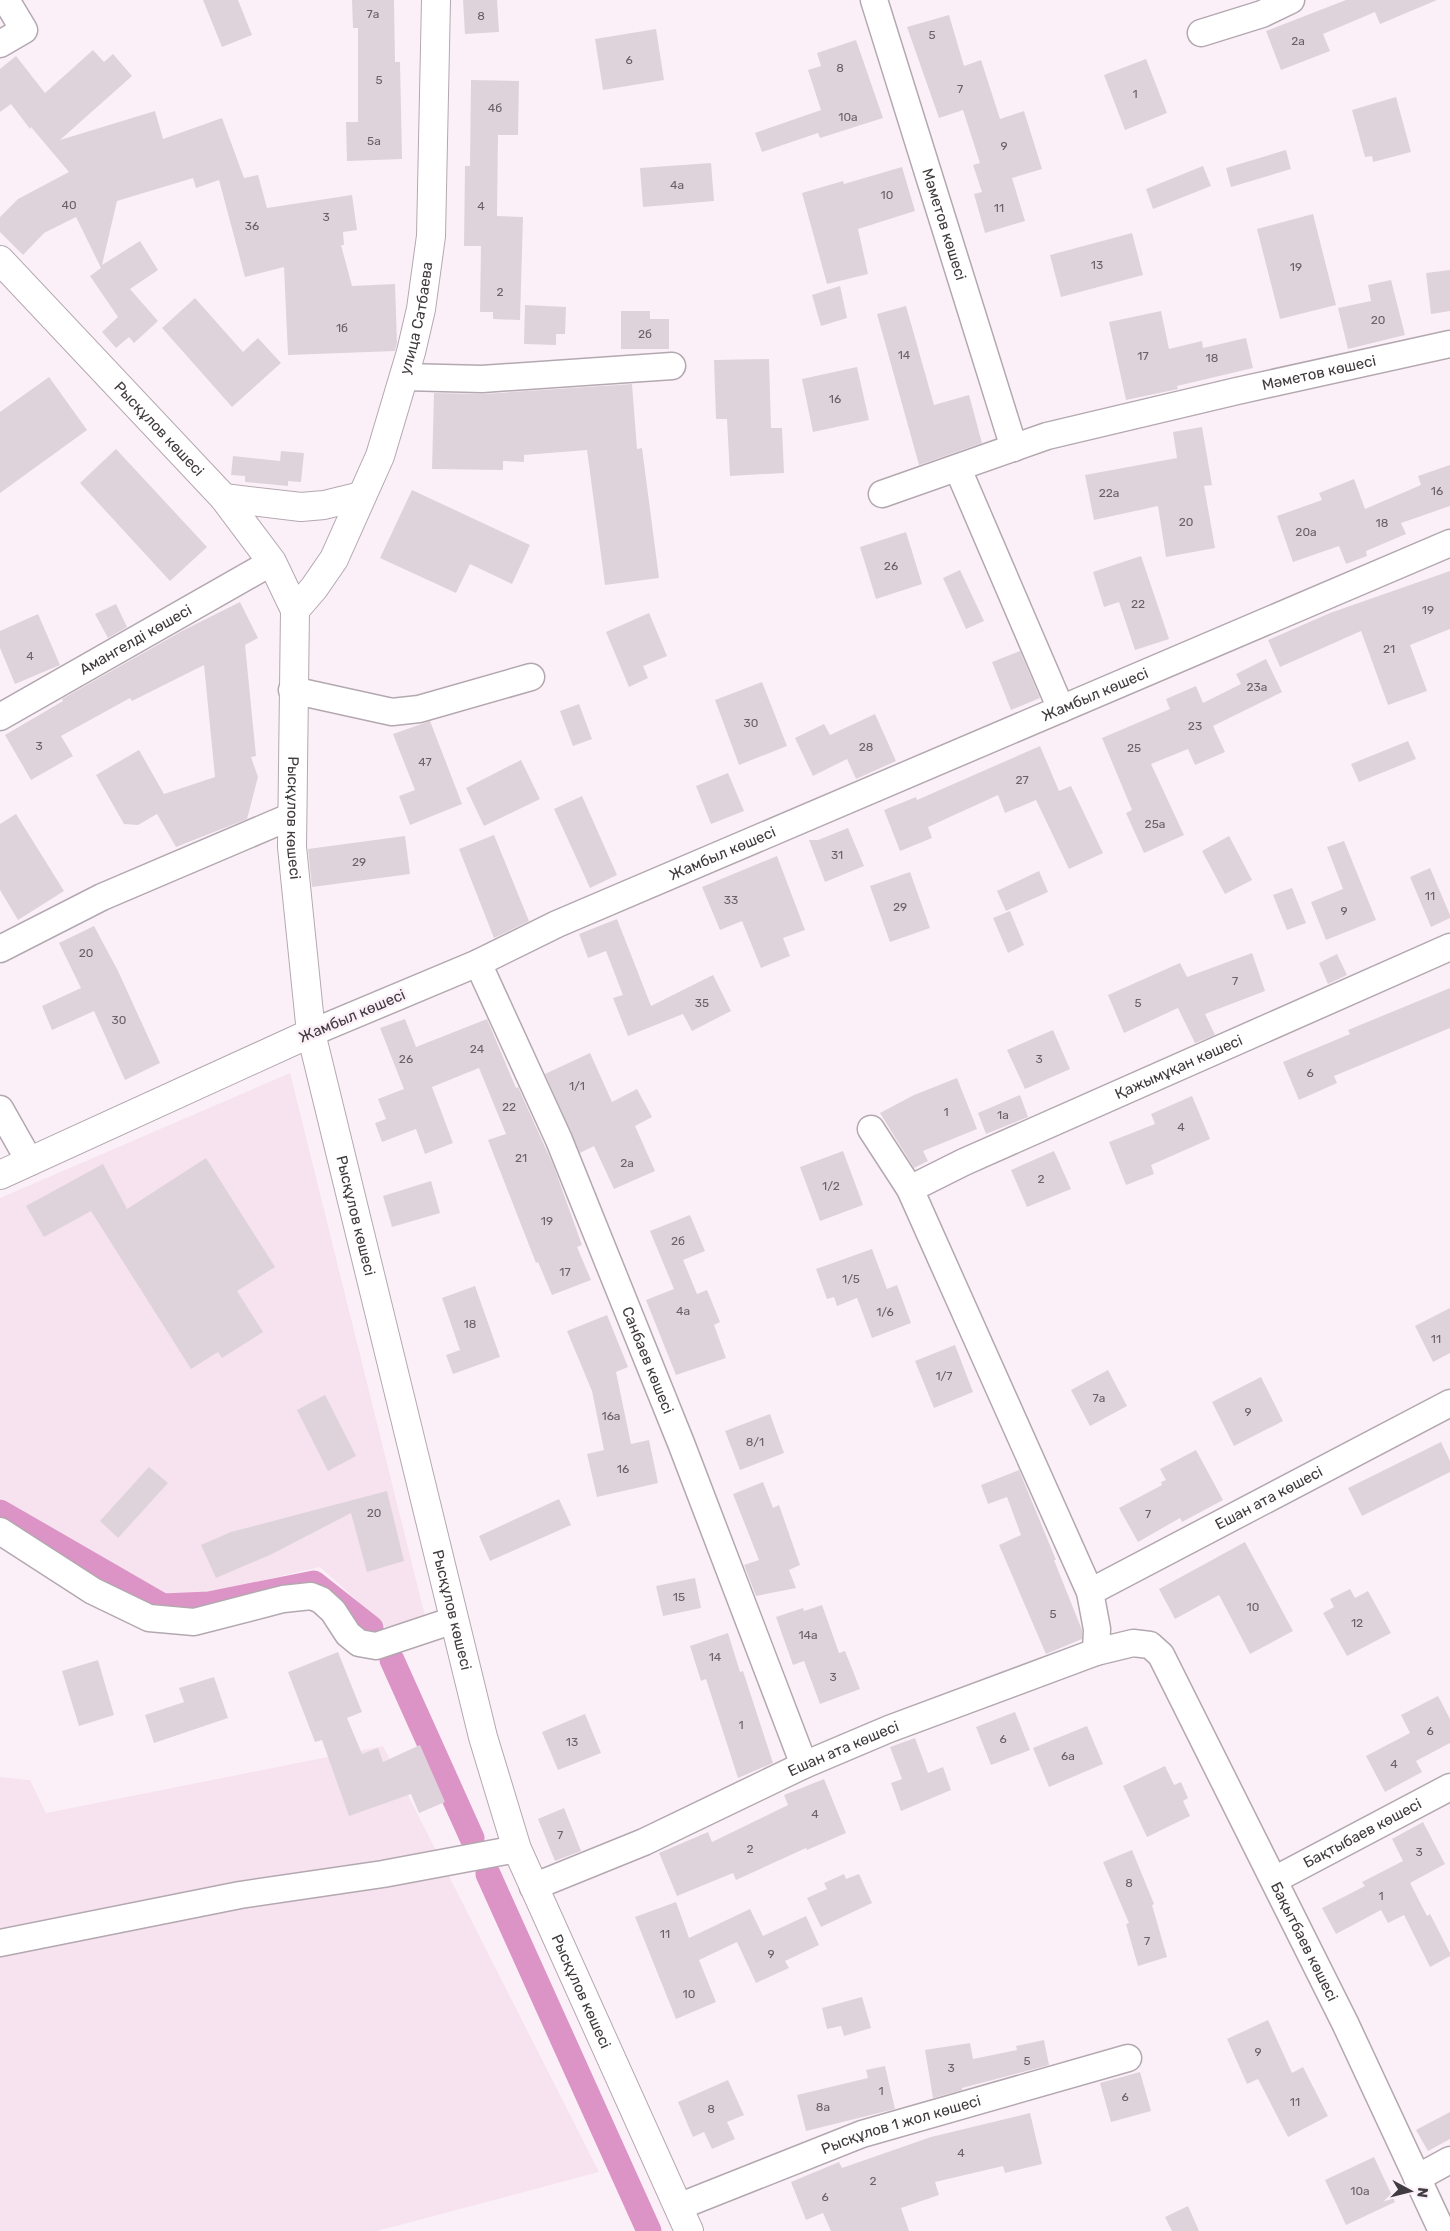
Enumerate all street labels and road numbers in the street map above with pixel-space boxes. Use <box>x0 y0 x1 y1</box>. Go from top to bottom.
street label: Мәметов көшесі <box>918 166 970 282</box>
street label: улица Сатбаева <box>396 261 436 377</box>
street label: Мәметов көшесі <box>1260 352 1378 394</box>
street label: Рысқұлов көшесі <box>110 378 208 480</box>
street label: Амангелді көшесі <box>76 601 195 679</box>
street label: Жамбыл көшесі <box>1039 664 1151 725</box>
street label: Рысқұлов көшесі <box>283 756 304 880</box>
street label: Жамбыл көшесі <box>666 823 778 884</box>
street label: Жамбыл көшесі <box>296 985 408 1047</box>
street label: Қажымұқан көшесі <box>1112 1031 1245 1103</box>
street label: Рысқұлов көшесі <box>332 1154 379 1278</box>
street label: Санбаев көшесі <box>618 1304 677 1416</box>
street label: Ешан ата көшесі <box>1212 1463 1326 1534</box>
street label: Рысқұлов көшесі <box>429 1548 475 1672</box>
street label: Ешан ата көшесі <box>785 1717 901 1780</box>
street label: Бақтыбаев көшесі <box>1300 1795 1425 1872</box>
street label: Бақытбаев көшесі <box>1267 1879 1342 2004</box>
street label: Рысқұлов көшесі <box>548 1932 615 2051</box>
street label: Рысқұлов 1 жол көшесі <box>819 2092 983 2158</box>

